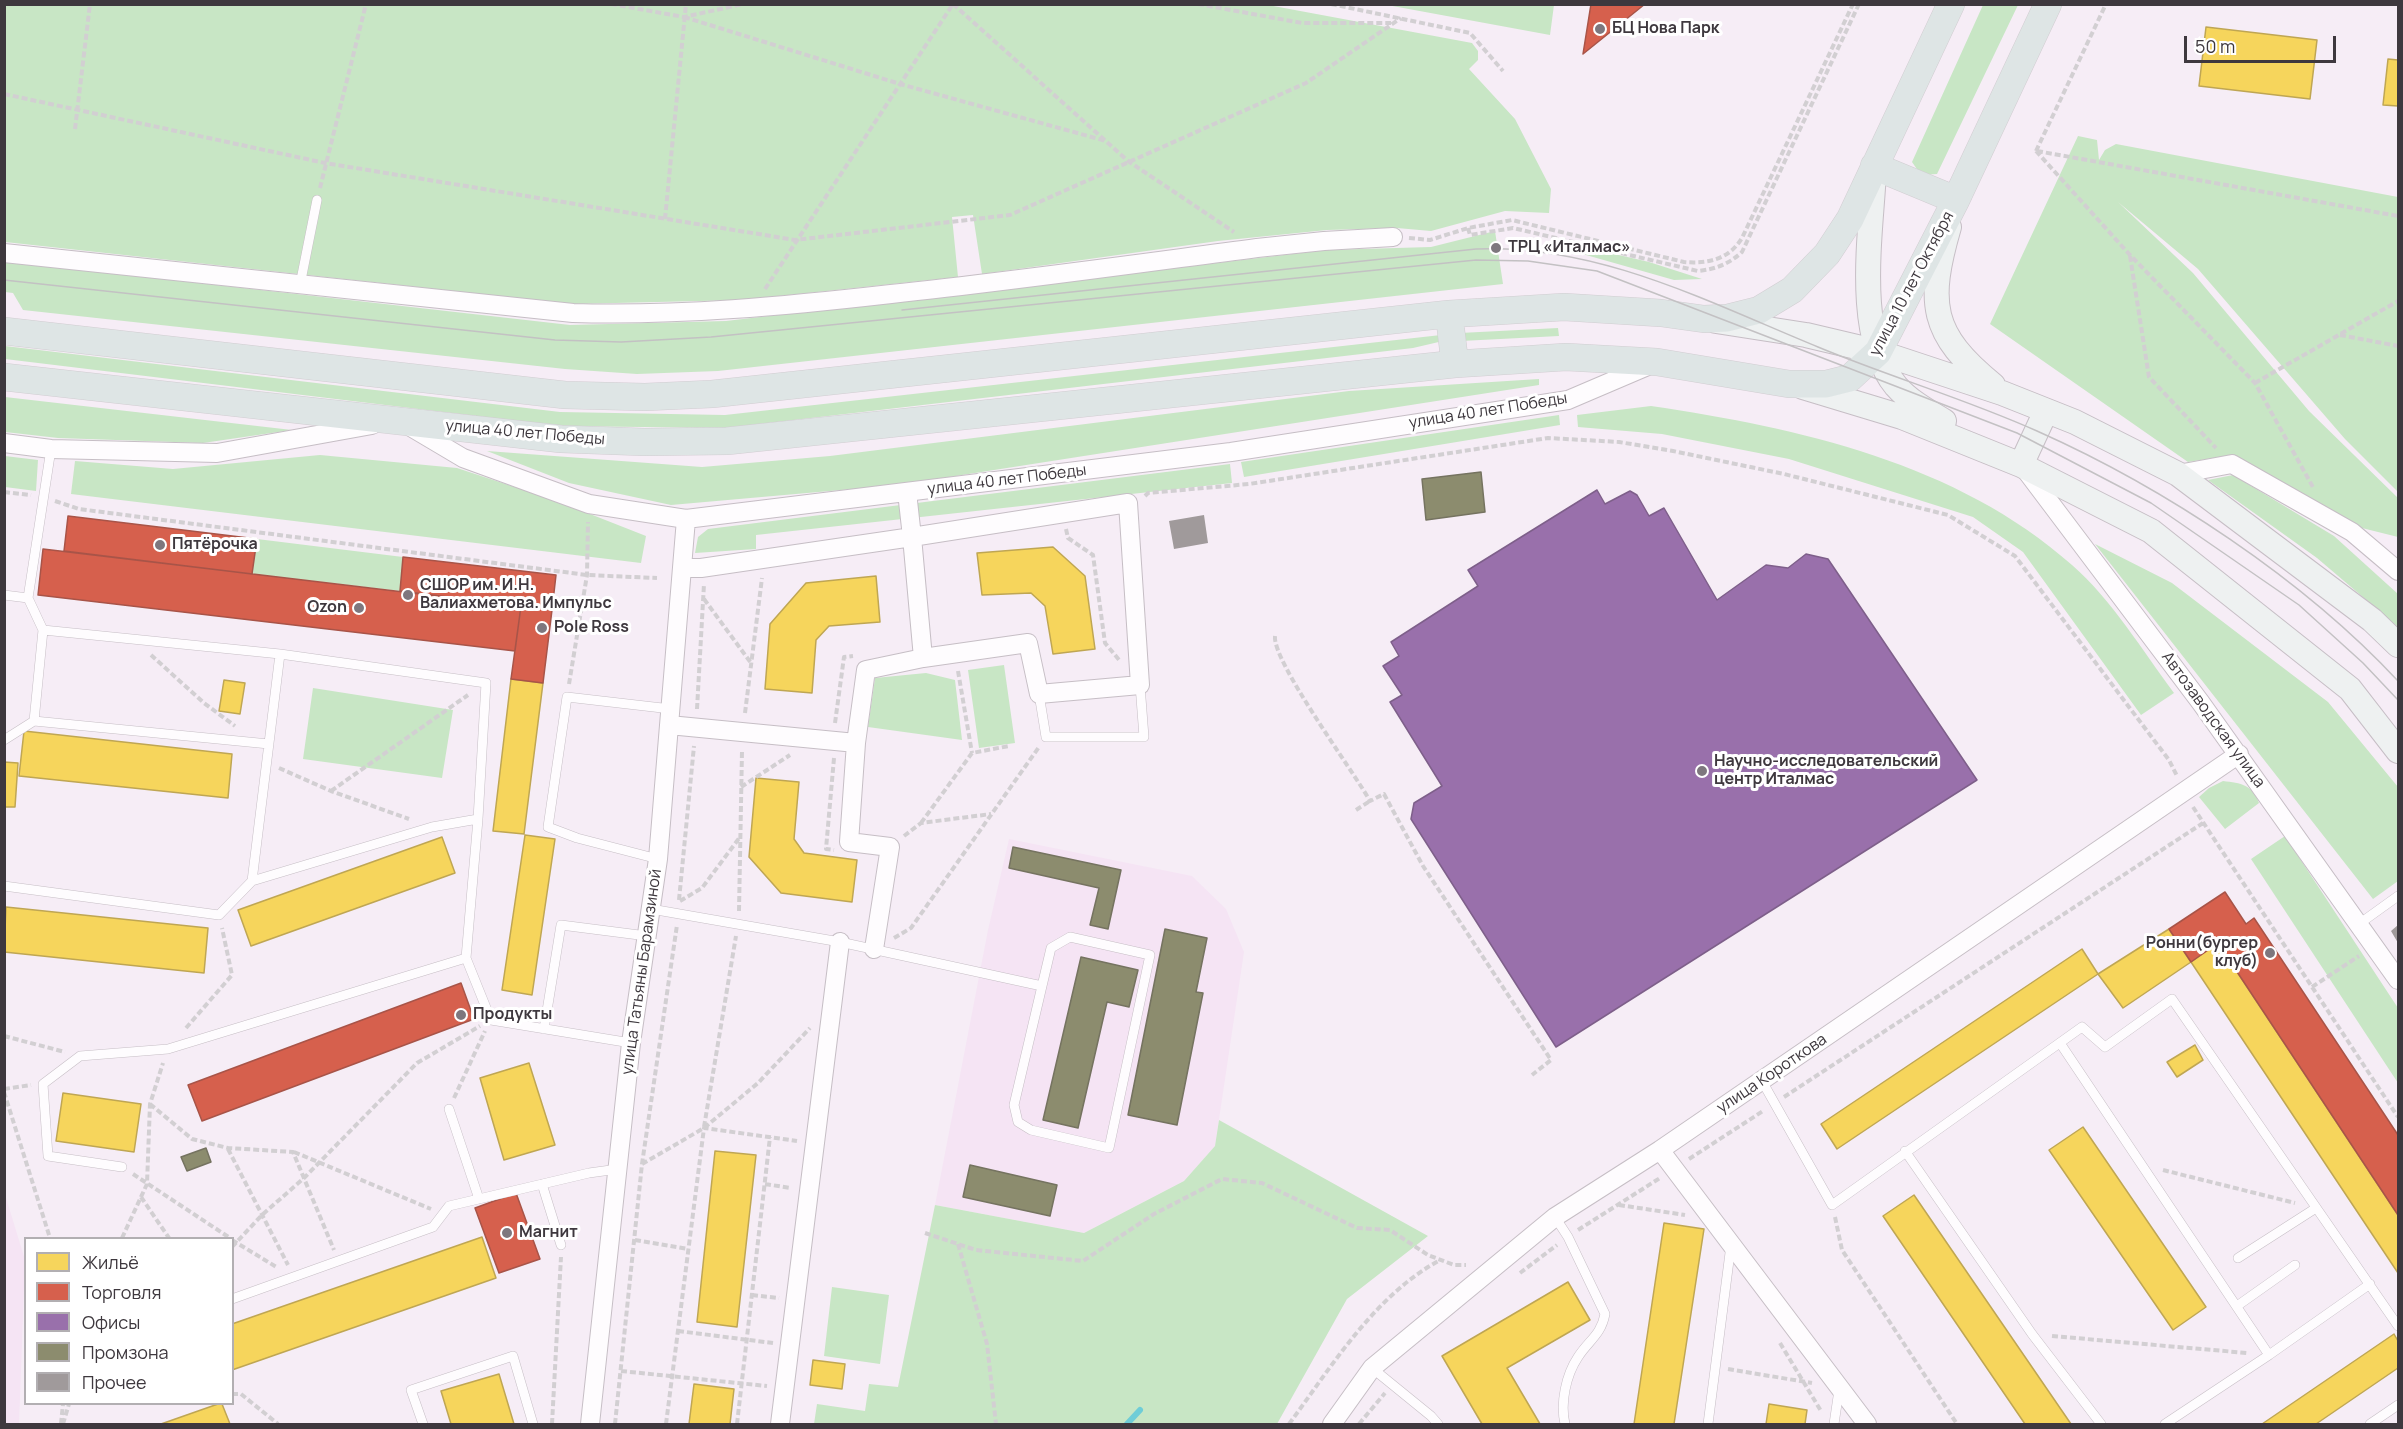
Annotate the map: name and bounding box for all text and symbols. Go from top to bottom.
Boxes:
place label: БЦ Нова Парк [1612,19,1719,39]
marker: БЦ Нова Парк [1593,22,1607,36]
scale bar [2187,24,2338,62]
text: 50 m [2195,34,2235,58]
street label: улица 10 лет Октября [1866,208,1958,360]
place label: ТРЦ «Италмас» [1508,238,1631,258]
marker: ТРЦ «Италмас» [1489,241,1503,255]
street label: улица 40 лет Победы [1407,389,1569,433]
street label: улица 40 лет Победы [444,416,606,450]
street label: улица 40 лет Победы [926,461,1088,499]
place label: Пятёрочка [172,535,258,555]
marker: Пятёрочка [153,538,167,552]
place label: СШОР им. И.Н. Валиахметова. Импульс [420,576,612,614]
marker: СШОР им. И.Н. Валиахметова. Импульс [401,588,415,602]
place label: Ozon [307,598,347,618]
marker: Ozon [352,601,366,615]
place label: Pole Ross [554,618,629,638]
marker: Pole Ross [535,621,549,635]
street label: Автозаводская улица [2157,648,2269,792]
place label: Научно-исследовательский центр Италмас [1714,752,1938,790]
marker: Научно-исследовательский центр Италмас [1695,764,1709,778]
street label: улица Татьяны Барамзиной [618,868,666,1076]
place label: Ронни(бургер клуб) [2146,934,2258,972]
marker: Ронни(бургер клуб) [2263,946,2277,960]
place label: Продукты [473,1005,552,1025]
marker: Продукты [454,1008,468,1022]
street label: улица Короткова [1713,1030,1831,1118]
place label: Магнит [519,1223,578,1243]
marker: Магнит [500,1226,514,1240]
legend [24,1237,234,1405]
text: Жильё [82,1250,139,1274]
text: Торговля [82,1280,161,1304]
text: Офисы [82,1310,140,1334]
text: Промзона [82,1340,169,1364]
text: Прочее [82,1370,147,1394]

